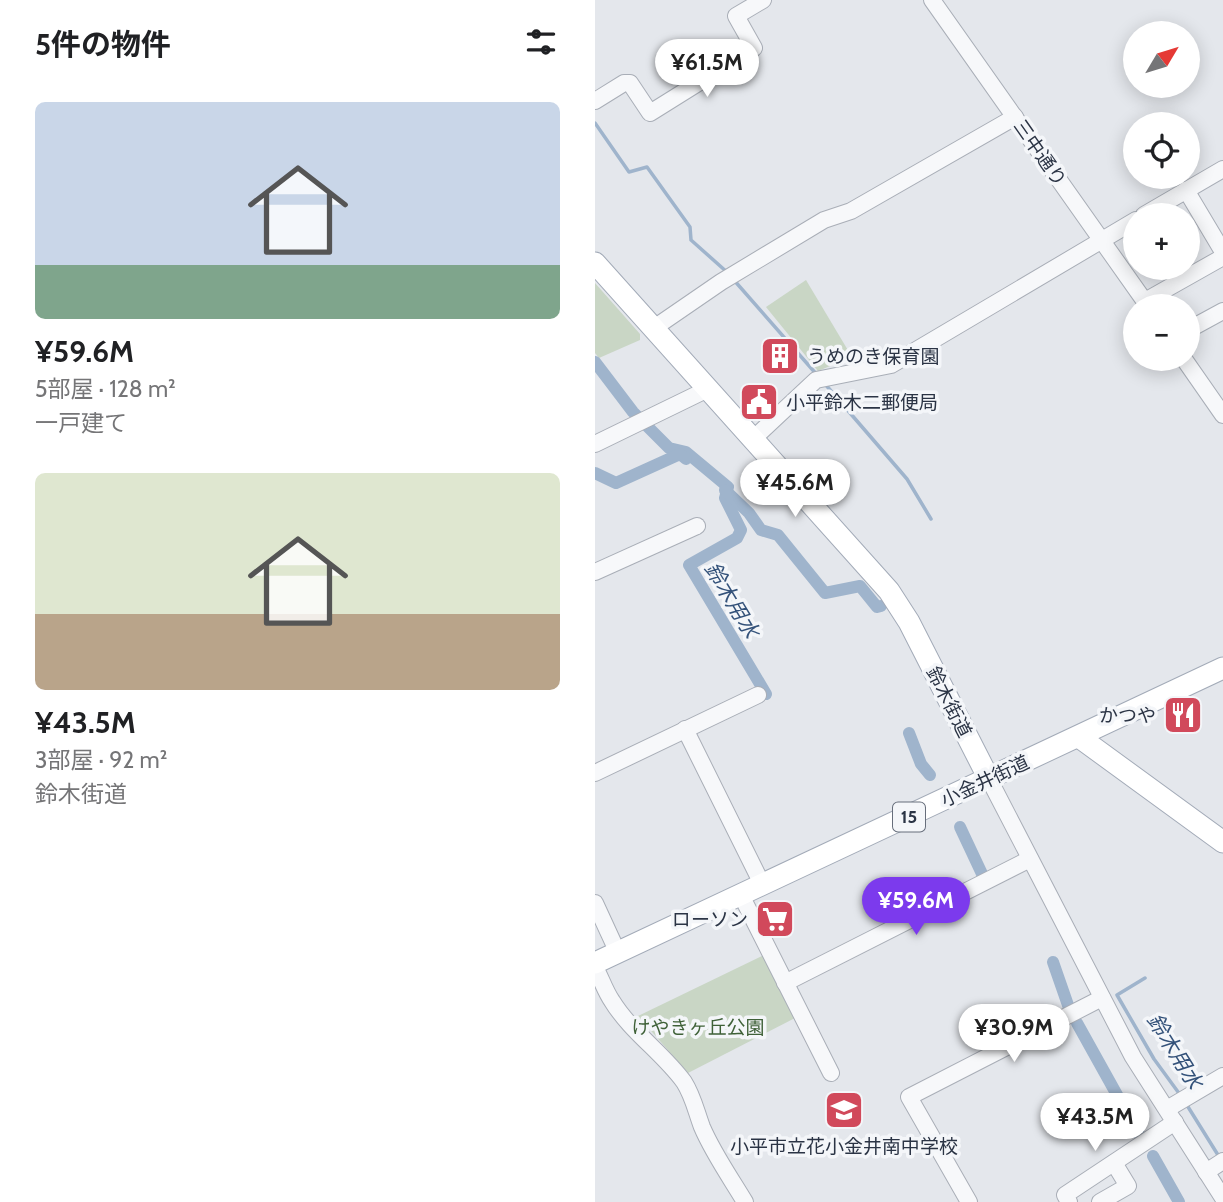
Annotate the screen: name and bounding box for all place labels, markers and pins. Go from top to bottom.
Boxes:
pin: ¥61.5M [650,40,764,99]
building icon: うめのき保育園 [759,335,801,377]
place label: うめのき保育園 [807,345,939,368]
public building icon: 小平鈴木二郵便局 [738,381,780,423]
place label: 小平鈴木二郵便局 [786,391,938,414]
pin: ¥45.6M [738,460,852,519]
restaurant icon: かつや [1162,694,1204,736]
place label: かつや [1099,704,1156,727]
pin: ¥59.6M [859,878,973,937]
supermarket icon: ローソン [754,898,796,940]
place label: ローソン [672,908,748,931]
pin: ¥30.9M [957,1004,1071,1064]
school or university icon: 小平市立花小金井南中学校 [823,1089,865,1131]
pin: ¥43.5M [1038,1094,1152,1153]
place label: 小平市立花小金井南中学校 [730,1135,958,1158]

